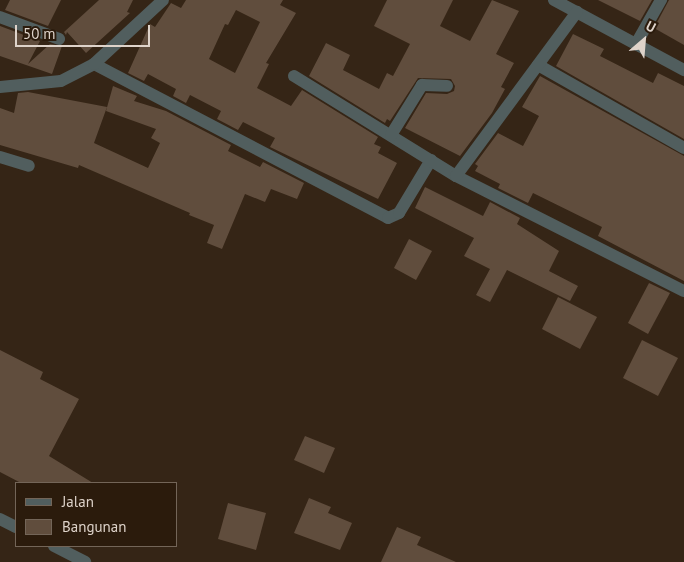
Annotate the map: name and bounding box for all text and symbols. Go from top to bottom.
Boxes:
scale bar [18,15,152,47]
north arrow [619,15,669,65]
text: U [643,17,659,37]
text: 50 m [23,24,56,43]
legend [15,482,178,547]
text: Jalan [62,492,94,511]
text: Bangunan [62,517,126,536]

